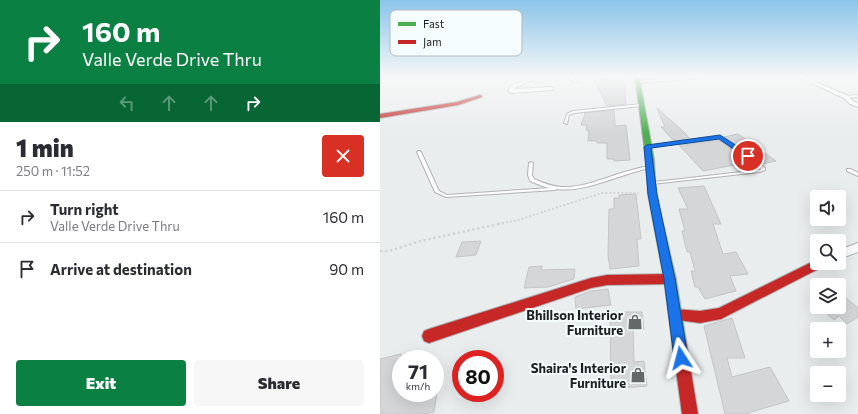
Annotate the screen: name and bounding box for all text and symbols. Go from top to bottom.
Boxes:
legend [390,10,522,56]
text: 160 m [82,14,160,48]
icon: right [16,16,68,68]
text: Fast [423,17,445,30]
text: Jam [423,35,442,49]
text: Valle Verde Drive Thru [82,48,262,70]
icon: left [116,92,138,114]
icon: ahead [158,92,180,114]
icon: ahead [200,92,222,114]
icon: right [242,92,264,114]
text: 1 min [16,133,74,162]
button: close [322,135,364,177]
pin [731,139,765,173]
icon: arrive [737,145,759,167]
text: 250 m · 11:52 [16,163,90,179]
map controls [810,190,846,402]
button: sound [810,190,846,226]
text: Turn right [50,200,119,218]
icon: right [16,206,38,228]
text: 160 m [323,208,364,226]
text: Valle Verde Drive Thru [50,218,180,234]
button: search [810,234,846,270]
icon: arrive [16,258,38,280]
text: Arrive at destination [50,260,192,278]
text: 90 m [329,260,364,278]
button: layers [810,278,846,314]
place label: Bhillson Interior Furniture [526,307,624,338]
shop icon: Bhillson Interior Furniture [626,313,644,331]
button: + [810,322,846,358]
position arrow [660,337,702,379]
speed limit sign: 80 [452,350,504,402]
text: 71 [408,359,428,383]
button: Exit [16,360,186,406]
button: Share [194,360,364,406]
place label: Shaira's Interior Furniture [531,360,627,391]
shop icon: Shaira's Interior Furniture [629,366,647,384]
button: − [810,366,846,402]
text: km/h [406,380,430,392]

